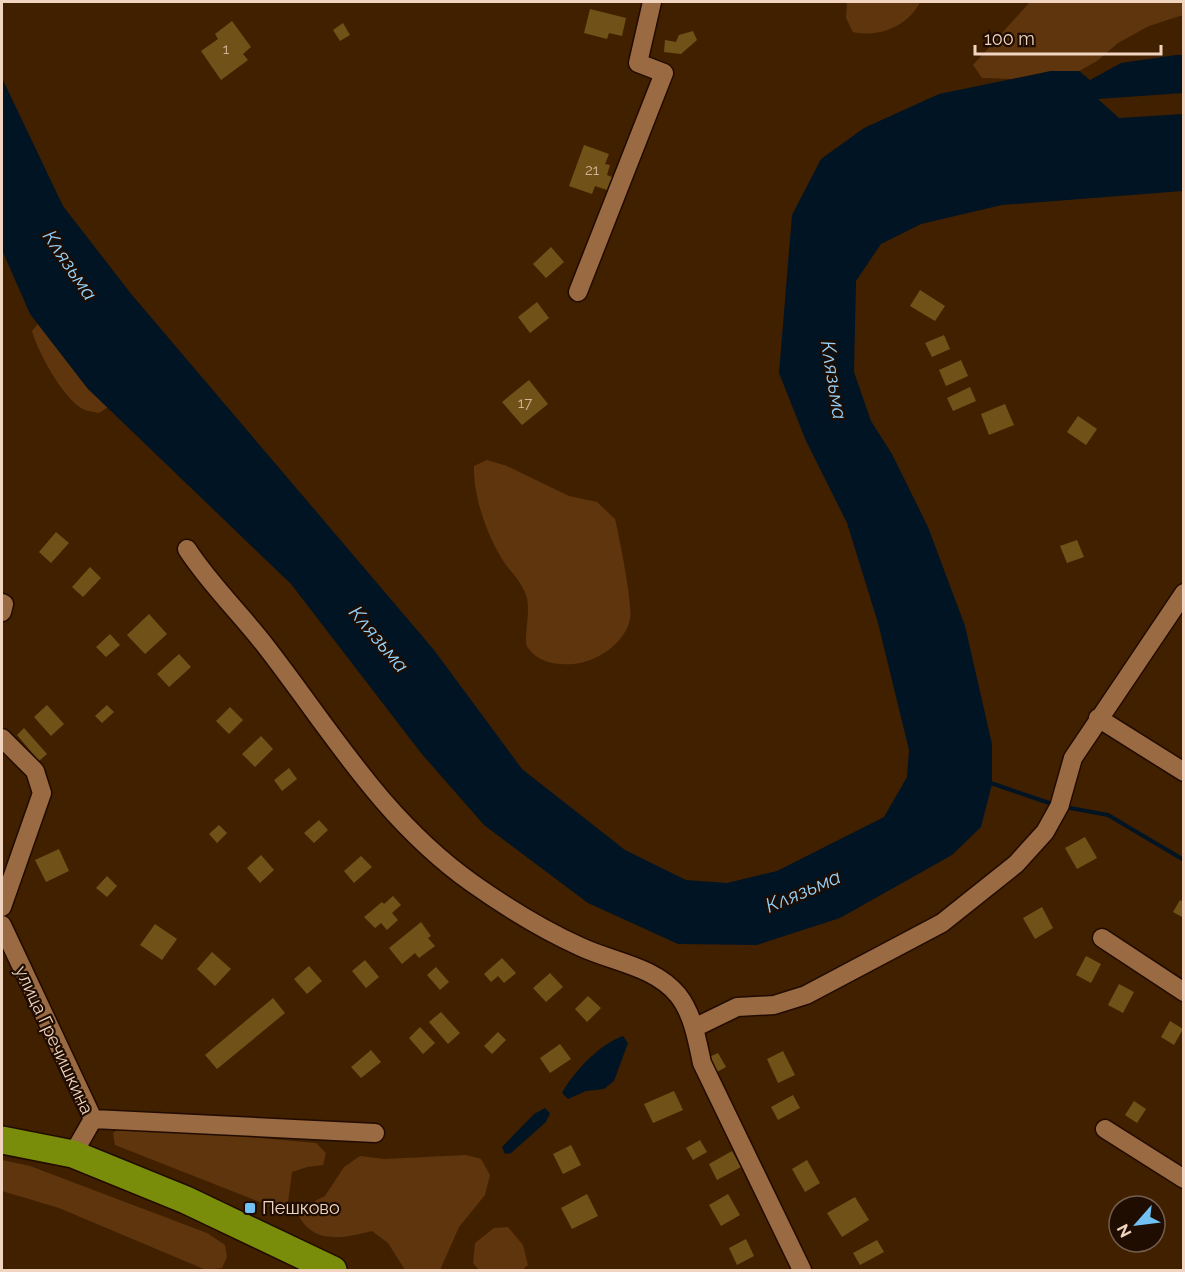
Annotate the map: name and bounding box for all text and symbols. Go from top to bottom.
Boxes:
scale bar [975,18,1161,56]
text: 100 m [984,28,1035,49]
house number: 1 [223,40,230,58]
house number: 21 [585,161,600,179]
water label: Клязьма [38,225,102,305]
water label: Клязьма [816,339,852,421]
house number: 17 [518,394,532,412]
water label: Клязьма [344,601,414,677]
water label: Клязьма [762,864,844,918]
street label: улица Гречишкина [11,962,98,1117]
north arrow [1107,1194,1167,1254]
place label: Пешково [262,1197,340,1218]
marker: Пешково [243,1201,257,1215]
text: N [1113,1221,1135,1241]

